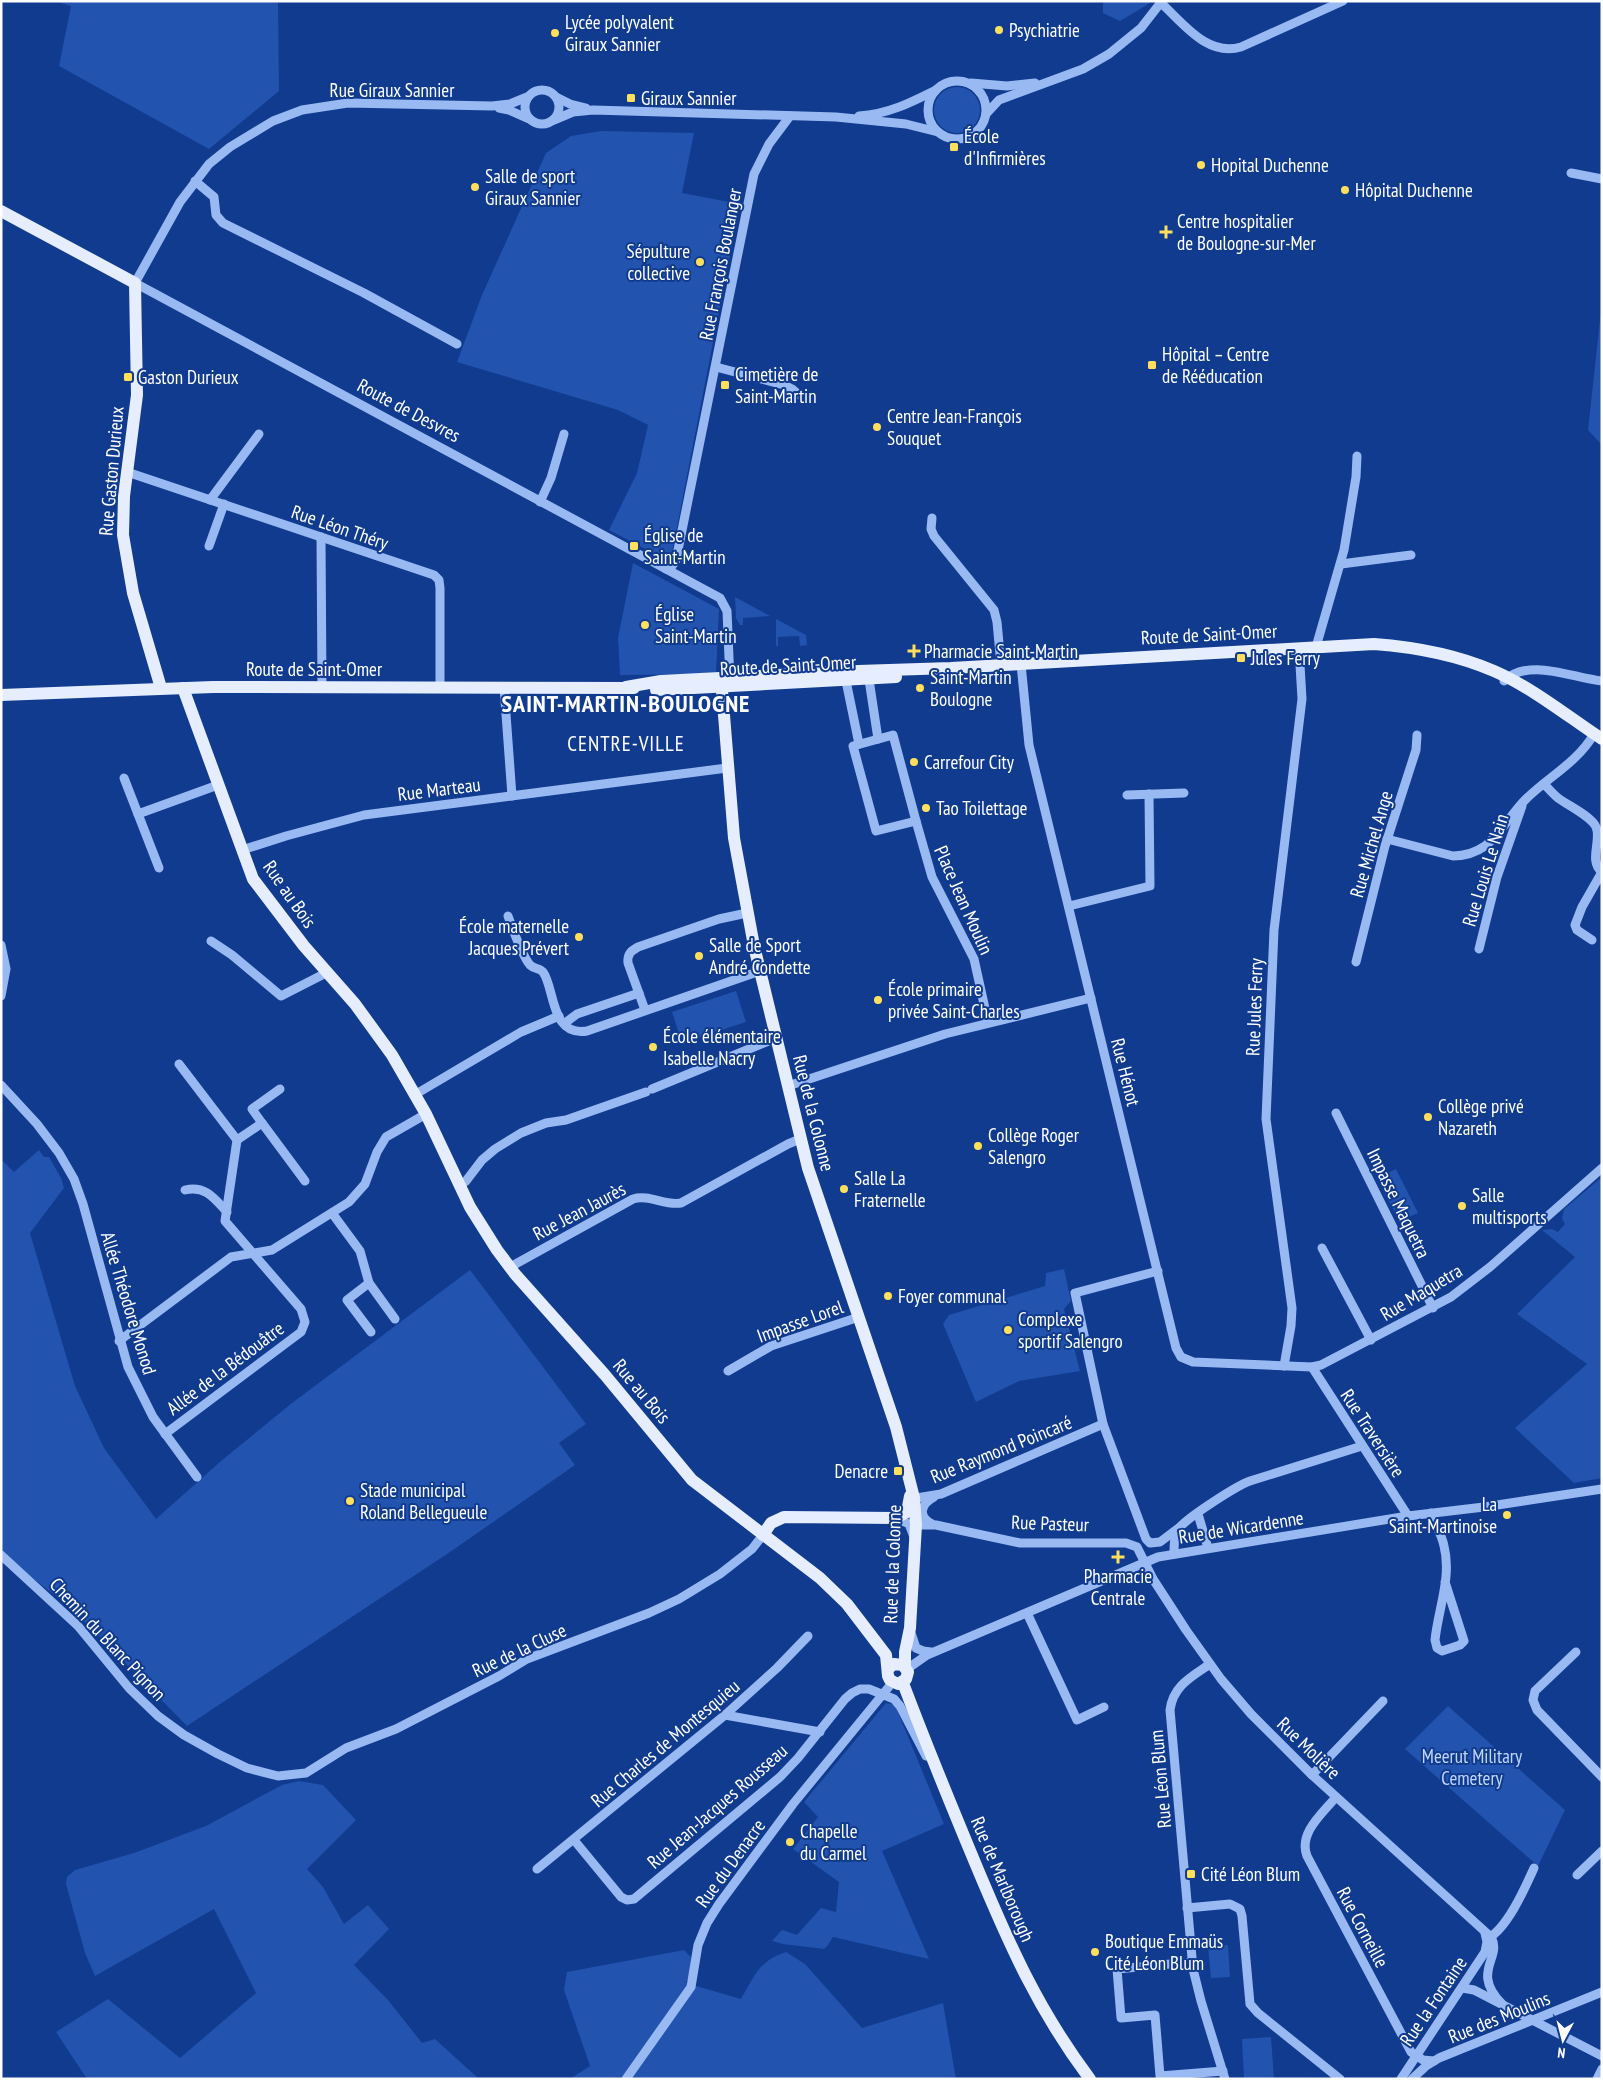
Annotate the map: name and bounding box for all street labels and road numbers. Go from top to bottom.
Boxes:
street label: Rue Giraux Sannier [330,78,455,102]
street label: Rue François Boulanger [693,185,747,342]
street label: Route de Desvres [353,373,465,447]
street label: Rue Gaston Durieux [93,405,129,537]
street label: Rue Léon Théry [288,499,393,555]
street label: Route de Saint-Omer [1140,618,1278,650]
street label: Route de Saint-Omer [719,649,857,681]
street label: Route de Saint-Omer [246,657,383,681]
street label: Rue Marteau [396,772,482,806]
street label: Rue Michel Ange [1344,788,1398,900]
street label: Rue Louis Le Nain [1456,811,1514,929]
street label: Place Jean Moulin [929,842,999,958]
street label: Rue au Bois [258,856,322,932]
street label: Rue Jules Ferry [1240,957,1268,1056]
street label: Rue Hénot [1106,1036,1146,1109]
street label: Rue de la Colonne [788,1052,840,1174]
street label: Impasse Maquetra [1362,1144,1436,1262]
street label: Rue Jean Jaurès [529,1177,629,1245]
street label: Allée Théodore Monod [96,1229,162,1377]
street label: Rue Maquetra [1376,1258,1466,1326]
street label: Impasse Lorel [754,1294,847,1348]
street label: Allée de la Bédouâtre [161,1316,289,1420]
street label: Rue au Bois [608,1354,676,1428]
street label: Rue Traversière [1336,1384,1410,1482]
street label: Rue Raymond Poincaré [927,1410,1075,1488]
street label: Rue de la Colonne [878,1504,906,1624]
street label: Rue de Wicardenne [1177,1505,1305,1549]
street label: Rue Pasteur [1011,1510,1090,1536]
street label: Chemin du Blanc Pignon [45,1572,171,1706]
street label: Rue de la Cluse [468,1618,570,1682]
street label: Rue Charles de Montesquieu [586,1674,744,1812]
street label: Rue Molière [1272,1712,1346,1784]
street label: Rue Léon Blum [1144,1729,1176,1829]
street label: Rue Jean-Jacques Rousseau [642,1739,792,1873]
street label: Rue de Marlborough [966,1813,1040,1945]
street label: Rue du Denacre [690,1814,770,1912]
street label: Rue Corneille [1332,1883,1394,1972]
street label: Rue la Fontaine [1394,1952,1472,2050]
street label: Rue des Moulins [1445,1986,1553,2048]

